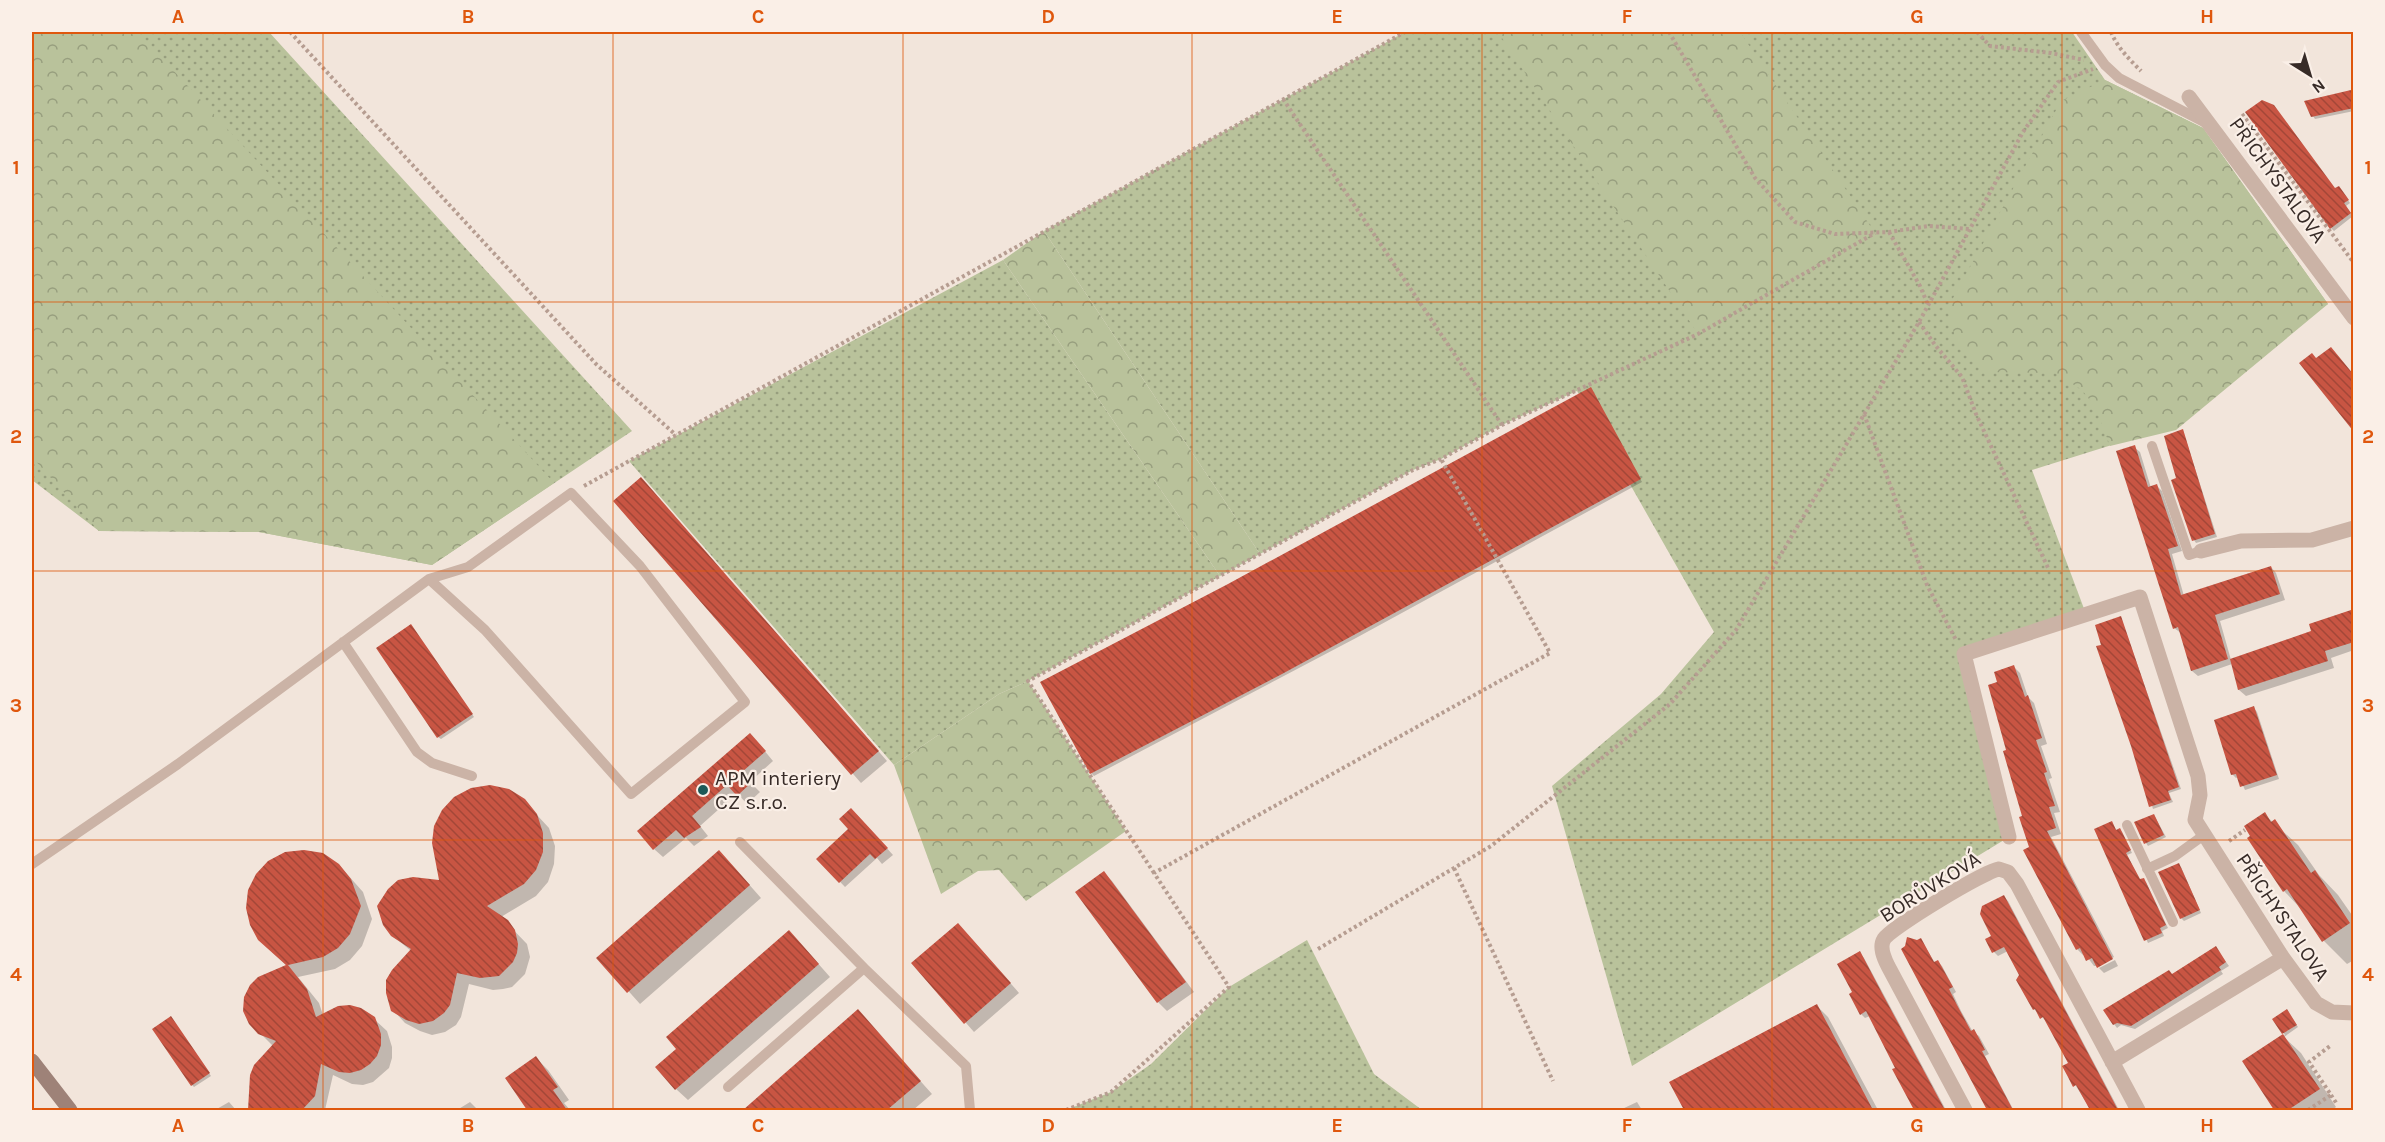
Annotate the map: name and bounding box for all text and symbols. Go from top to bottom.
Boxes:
text: A [172,5,185,28]
text: B [462,5,474,28]
text: C [752,5,764,28]
text: D [1041,5,1055,28]
text: E [1331,5,1343,28]
text: F [1622,5,1633,28]
text: G [1910,5,1924,28]
text: H [2200,5,2214,28]
north arrow [2280,45,2340,105]
text: N [2308,76,2329,98]
street label: PŘICHYSTALOVA [2224,113,2332,247]
text: 1 [12,156,20,179]
text: 1 [2364,156,2372,179]
text: 2 [10,425,22,448]
text: 2 [2362,425,2374,448]
text: 3 [10,694,22,717]
text: 3 [2362,694,2374,717]
place label: APM interiery CZ s.r.o. [715,766,841,814]
marker: APM interiery CZ s.r.o. [696,783,710,797]
street label: BORŮVKOVÁ [1875,847,1985,927]
street label: PŘICHYSTALOVA [2231,849,2335,985]
text: 4 [10,963,22,986]
text: 4 [2362,963,2374,986]
text: A [172,1114,185,1137]
text: B [462,1114,474,1137]
text: C [752,1114,764,1137]
text: D [1041,1114,1055,1137]
text: E [1331,1114,1343,1137]
text: F [1622,1114,1633,1137]
text: G [1910,1114,1924,1137]
text: H [2200,1114,2214,1137]

